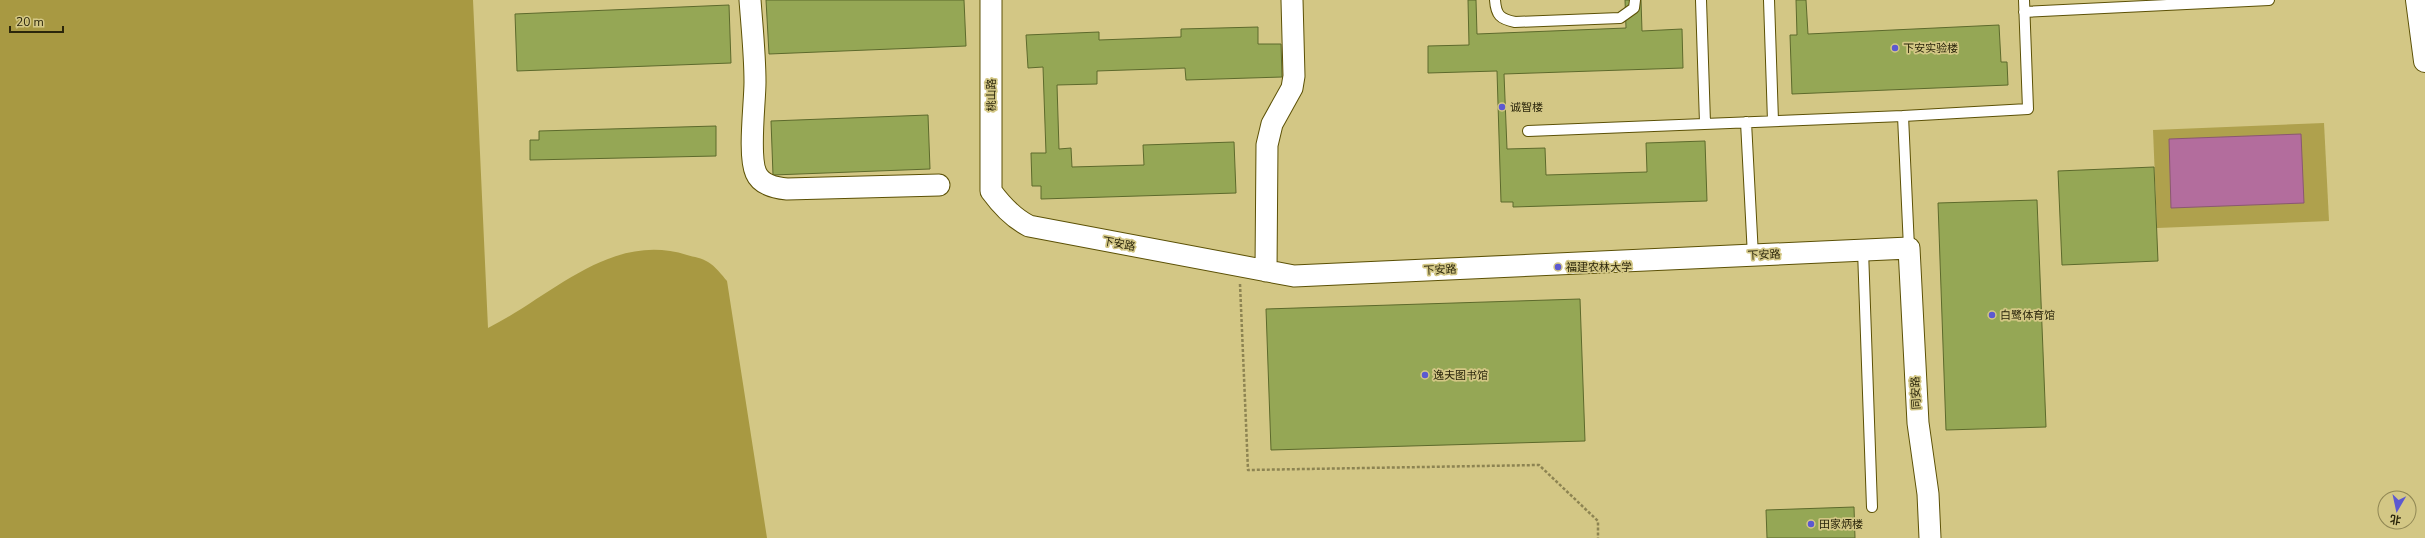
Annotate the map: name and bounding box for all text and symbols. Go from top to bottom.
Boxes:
scale bar [10,8,63,34]
text: 20 m [16,14,44,30]
place label: 下安实验楼 [1903,41,1958,56]
marker: 下安实验楼 [1890,43,1900,53]
street label: 桃山路 [984,79,999,112]
place label: 诚智楼 [1510,100,1543,115]
marker: 诚智楼 [1497,102,1507,112]
street label: 下安路 [1101,234,1137,254]
street label: 下安路 [1747,247,1781,263]
place label: 福建农林大学 [1566,260,1632,275]
street label: 下安路 [1423,262,1457,278]
marker: 福建农林大学 [1553,262,1563,272]
place label: 白鹭体育馆 [2000,308,2055,323]
marker: 白鹭体育馆 [1987,310,1997,320]
place label: 逸夫图书馆 [1433,368,1488,383]
marker: 逸夫图书馆 [1420,370,1430,380]
street label: 同安路 [1908,376,1924,410]
north arrow [2377,490,2417,530]
text: 北 [2389,511,2402,528]
place label: 田家炳楼 [1819,517,1863,532]
marker: 田家炳楼 [1806,519,1816,529]

